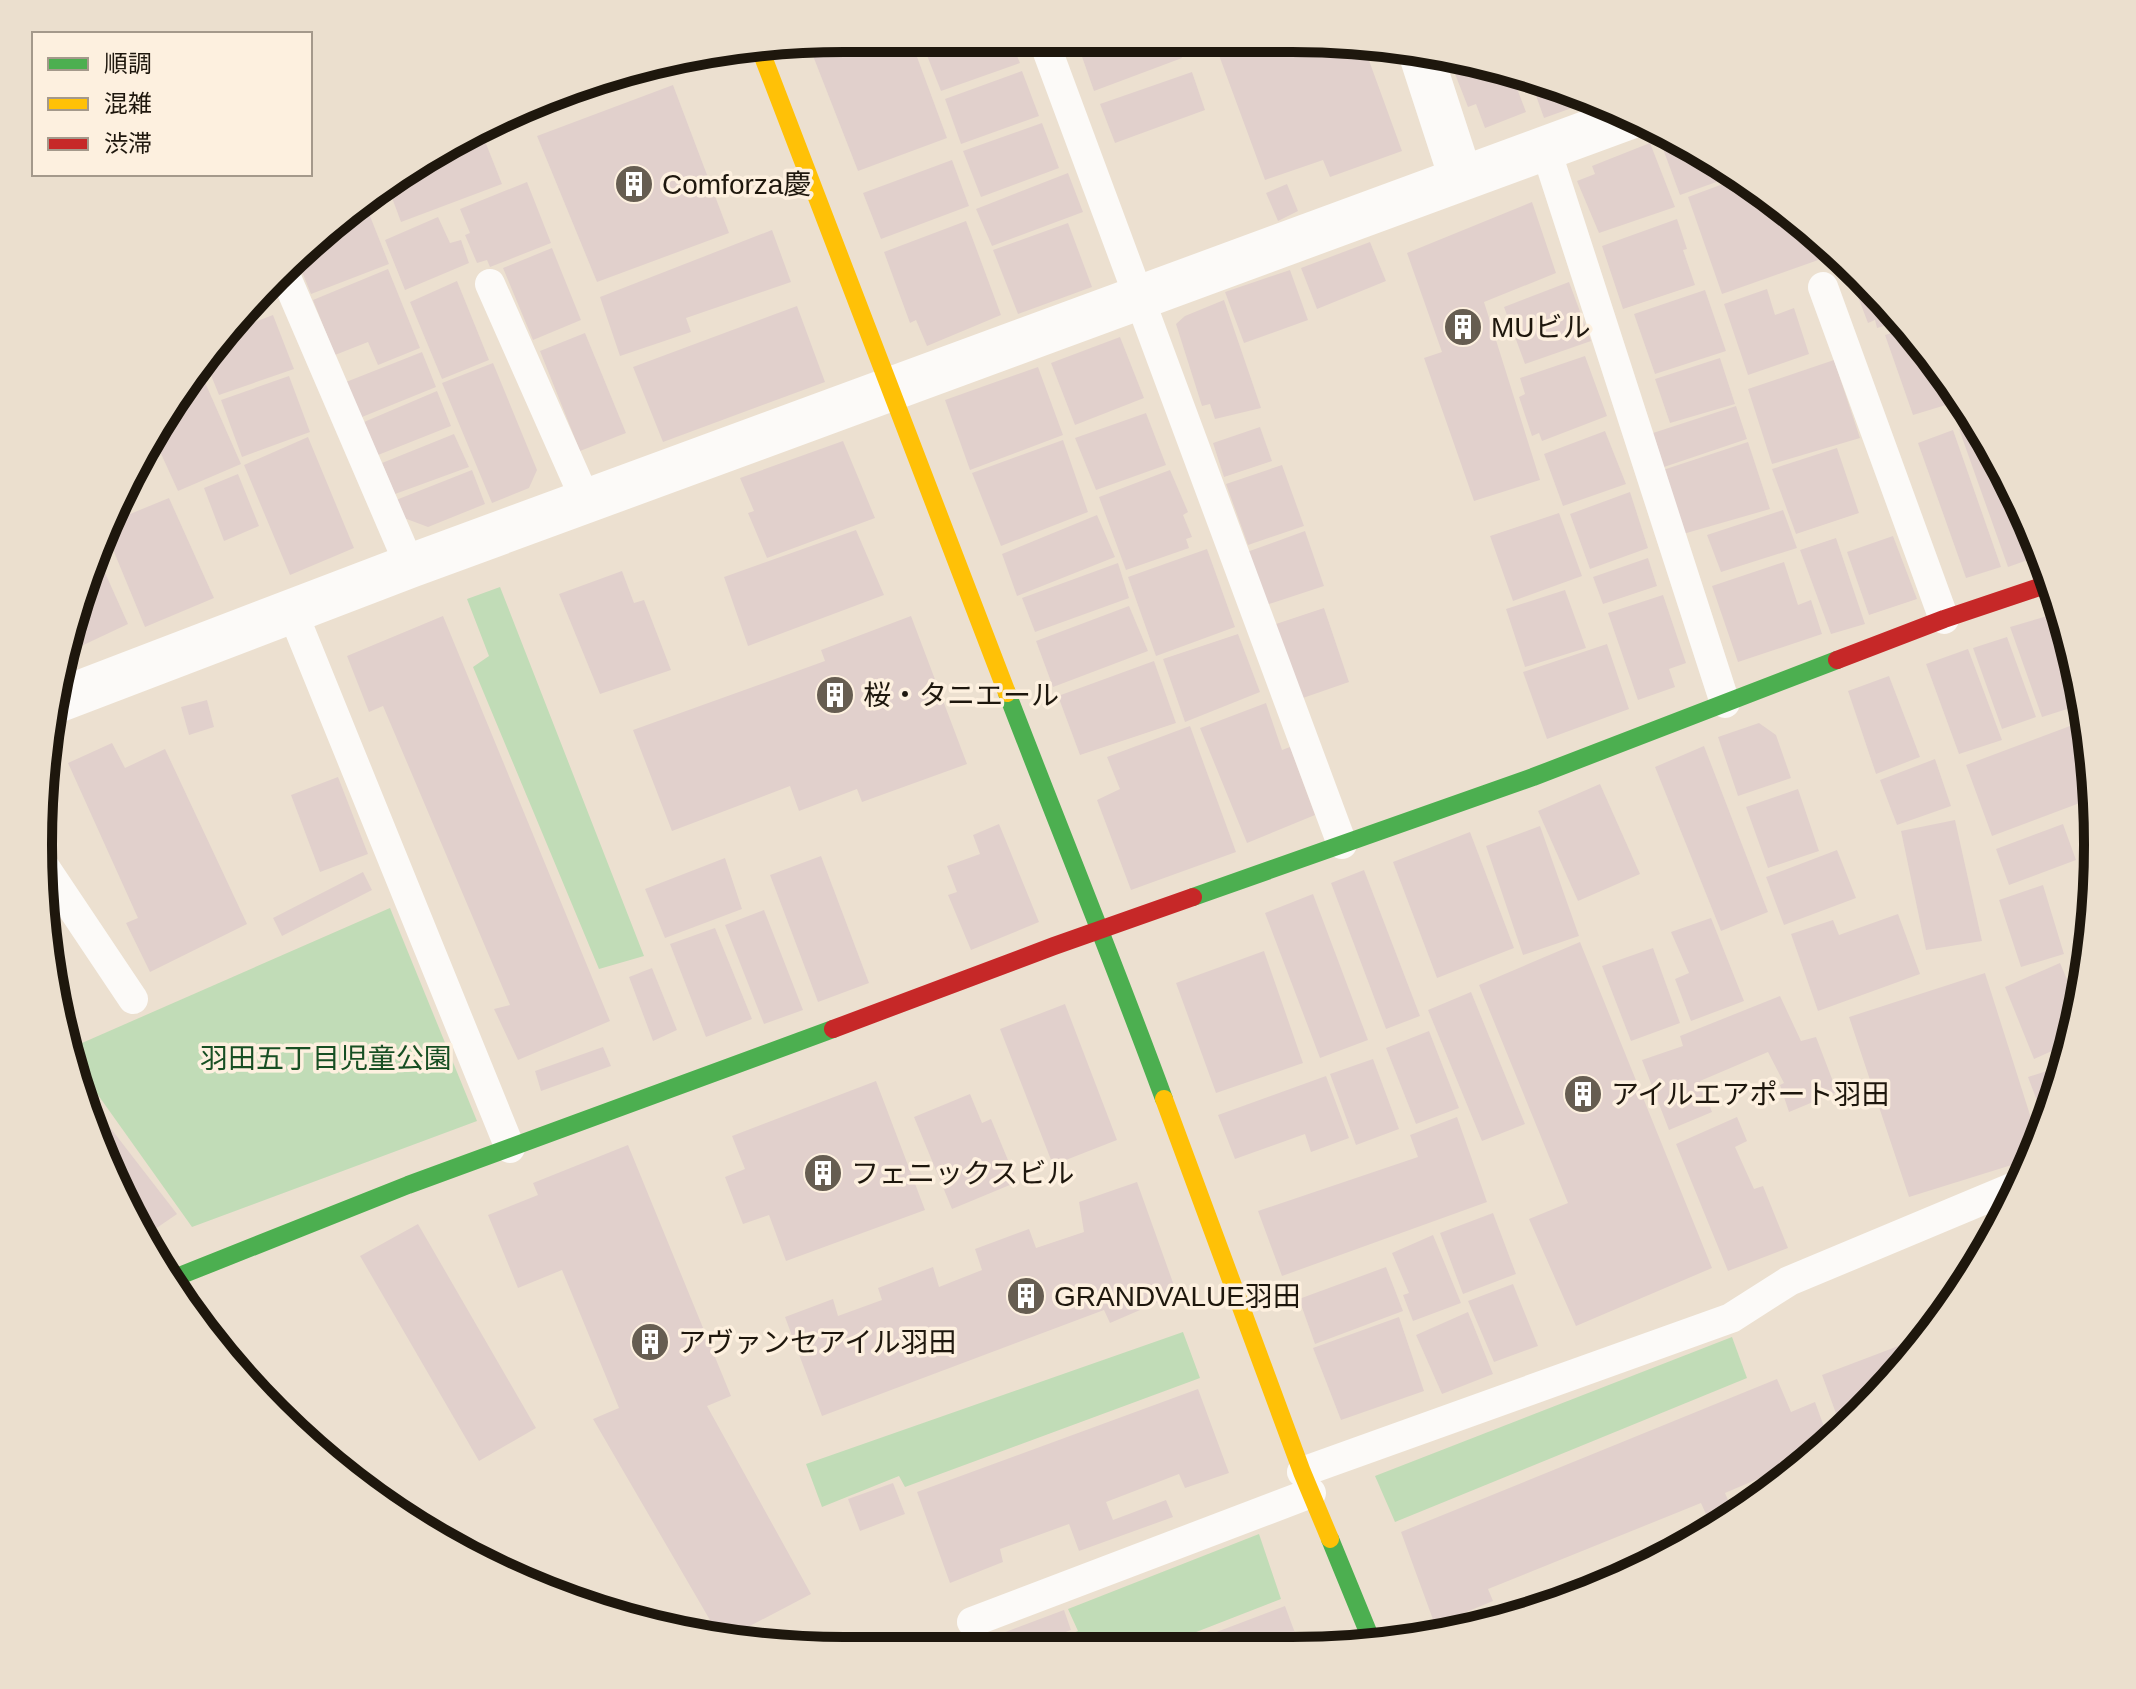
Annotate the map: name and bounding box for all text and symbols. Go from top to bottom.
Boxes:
legend [32,32,312,176]
text: 順調 [104,50,152,77]
text: 混雑 [104,90,152,117]
text: 渋滞 [104,130,152,157]
building icon: Comforza慶 [613,163,655,205]
place label: Comforza慶 [662,169,811,200]
building icon: MUビル [1442,306,1484,348]
place label: MUビル [1491,312,1591,343]
building icon: 桜・タニエール [814,674,856,716]
place label: 桜・タニエール [863,680,1059,711]
park label: 羽田五丁目児童公園 [200,1043,452,1074]
building icon: アイルエアポート羽田 [1562,1073,1604,1115]
place label: アイルエアポート羽田 [1611,1079,1890,1110]
building icon: フェニックスビル [802,1152,844,1194]
place label: フェニックスビル [851,1158,1074,1189]
building icon: GRANDVALUE羽田 [1005,1275,1047,1317]
place label: GRANDVALUE羽田 [1054,1281,1301,1312]
building icon: アヴァンセアイル羽田 [629,1321,671,1363]
place label: アヴァンセアイル羽田 [678,1327,957,1358]

